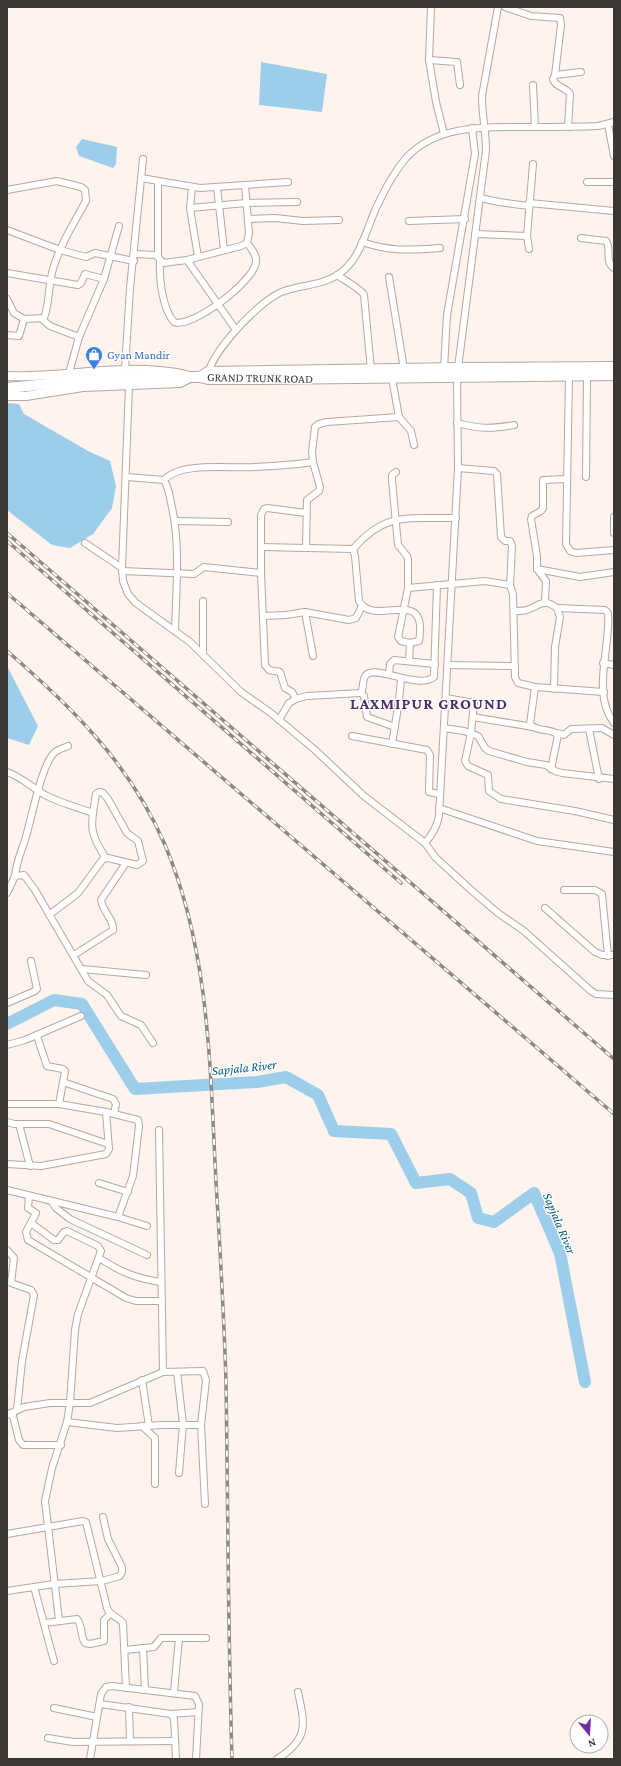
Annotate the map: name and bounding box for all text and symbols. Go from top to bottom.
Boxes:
shop icon: Gyan Mandir [84,345,104,370]
place label: Gyan Mandir [107,348,171,362]
street label: GRAND TRUNK ROAD [207,370,313,386]
district label: LAXMIPUR GROUND [350,695,508,712]
water label: Sapjala River [211,1057,278,1079]
water label: Sapjala River [539,1190,579,1257]
north arrow [569,1714,609,1754]
text: N [586,1737,598,1751]

